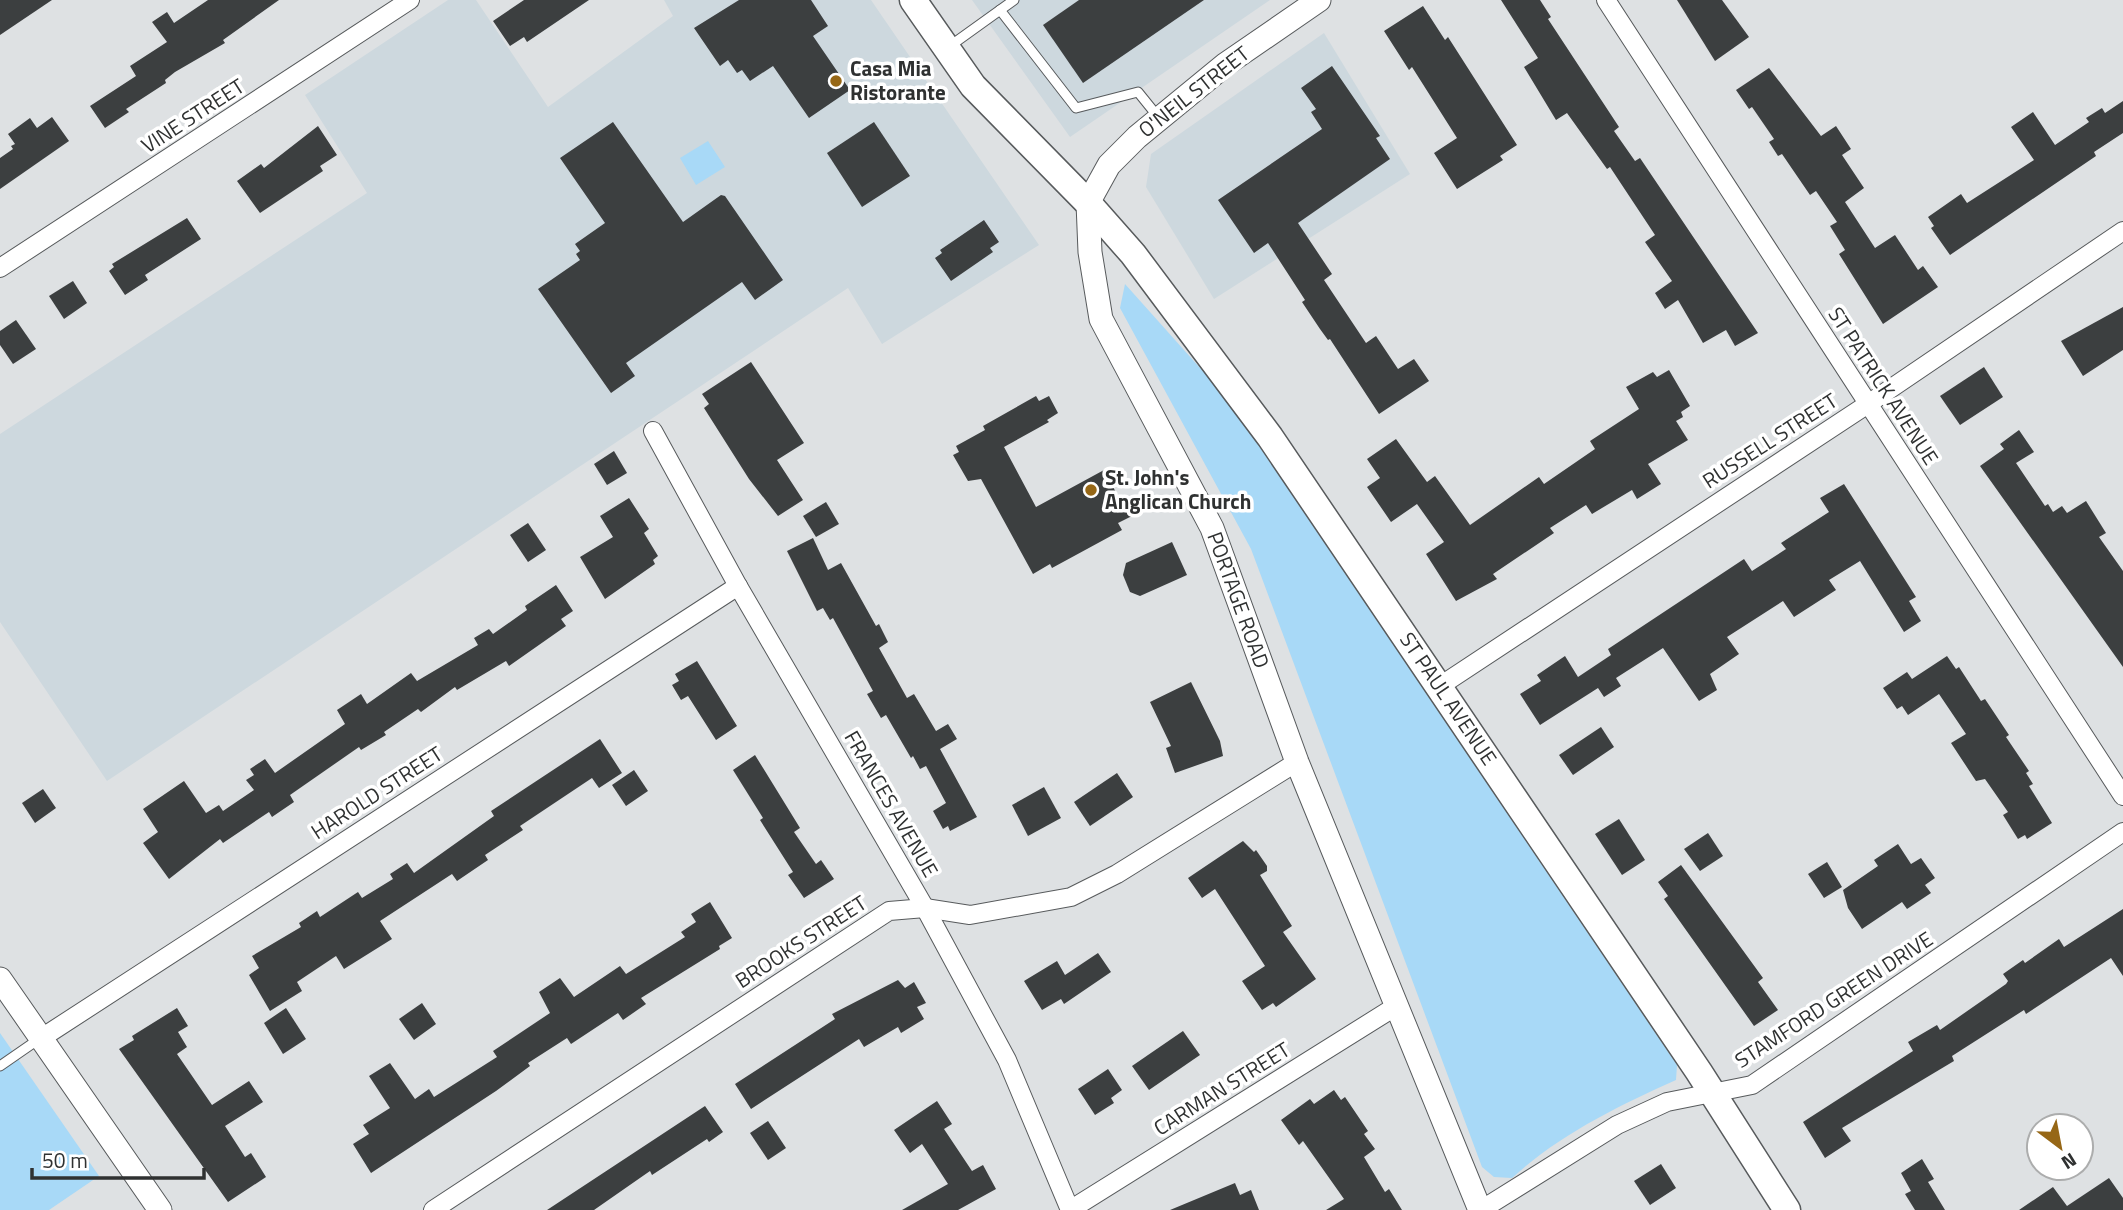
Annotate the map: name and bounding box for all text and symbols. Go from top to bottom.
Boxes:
street label: O'NEIL STREET [1131,37,1256,145]
place label: Casa Mia Ristorante [850,52,946,108]
street label: VINE STREET [134,70,250,161]
marker: Casa Mia Ristorante [828,73,844,89]
street label: ST PATRICK AVENUE [1821,300,1947,471]
street label: RUSSELL STREET [1696,384,1843,496]
place label: St. John's Anglican Church [1105,461,1251,517]
marker: St. John's Anglican Church [1083,482,1099,498]
street label: PORTAGE ROAD [1199,527,1278,672]
street label: ST PAUL AVENUE [1392,625,1505,771]
street label: FRANCES AVENUE [837,724,947,883]
street label: HAROLD STREET [304,738,449,847]
street label: BROOKS STREET [728,887,873,996]
street label: STAMFORD GREEN DRIVE [1728,923,1939,1075]
street label: CARMAN STREET [1147,1033,1296,1143]
north arrow [2025,1112,2095,1182]
scale bar [32,1136,203,1180]
text: 50 m [42,1144,88,1176]
text: N [2056,1146,2083,1178]

